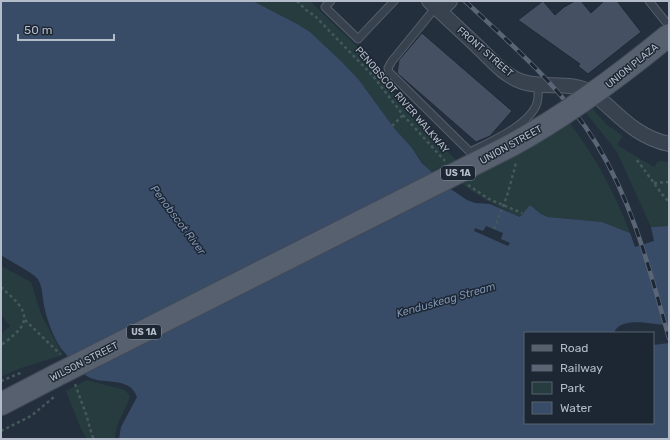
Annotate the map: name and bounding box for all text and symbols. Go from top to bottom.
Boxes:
scale bar [18,16,114,42]
text: 50 m [24,23,52,37]
street label: FRONT STREET [454,24,516,80]
street label: UNION PLAZA [603,41,661,91]
street label: PENOBSCOT RIVER WALKWAY [352,44,452,156]
street label: UNION STREET [478,123,544,167]
road number: US 1A [441,166,475,180]
water label: Penobscot River [148,183,209,258]
water label: Kenduskeag Stream [395,280,497,320]
road number: US 1A [127,325,161,339]
legend [524,332,654,424]
street label: WILSON STREET [48,340,120,384]
text: Road [560,341,588,355]
text: Railway [560,361,603,375]
text: Park [560,381,586,395]
text: Water [560,401,592,415]

